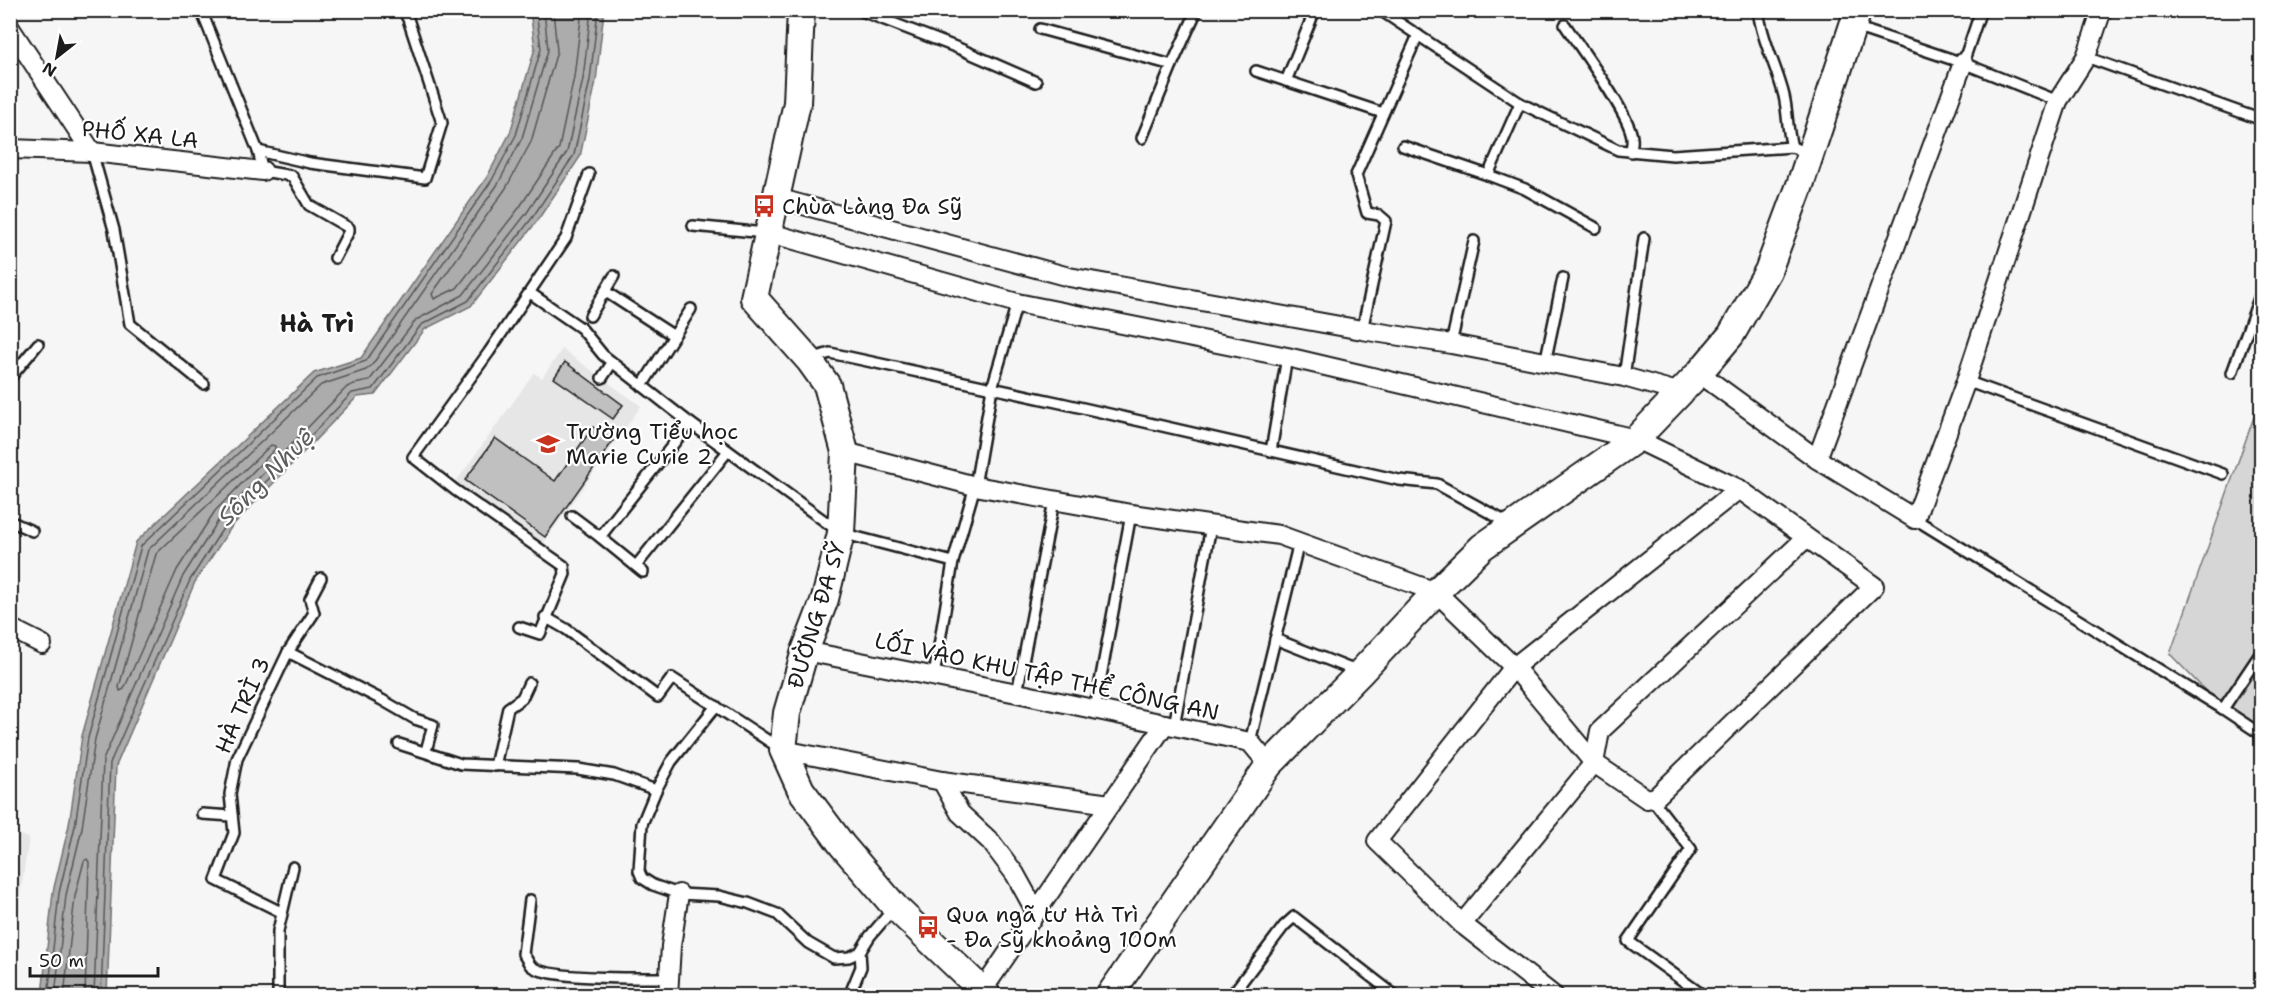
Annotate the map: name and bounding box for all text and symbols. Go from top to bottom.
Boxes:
north arrow [27,27,87,87]
text: N [39,57,60,82]
street label: PHỐ XA LA [80,112,200,155]
place label: Chùa Làng Đa Sỹ [782,192,962,221]
bus stop icon: Chùa Làng Đa Sỹ [751,193,777,219]
district label: Hà Trì [280,308,354,340]
place label: Trường Tiểu học Marie Curie 2 [566,417,738,471]
water label: Sông Nhuệ [210,421,322,533]
school or university icon: Trường Tiểu học Marie Curie 2 [535,431,561,457]
street label: ĐƯỜNG ĐA SỸ [780,538,852,692]
street label: LỐI VÀO KHU TẬP THỂ CÔNG AN [872,624,1222,727]
street label: HÀ TRÌ 3 [208,652,277,758]
place label: Qua ngã tư Hà Trì - Đa Sỹ khoảng 100m [946,900,1177,954]
bus stop icon: Qua ngã tư Hà Trì - Đa Sỹ khoảng 100m [915,914,941,940]
scale bar [30,940,158,978]
text: 50 m [39,949,84,973]

